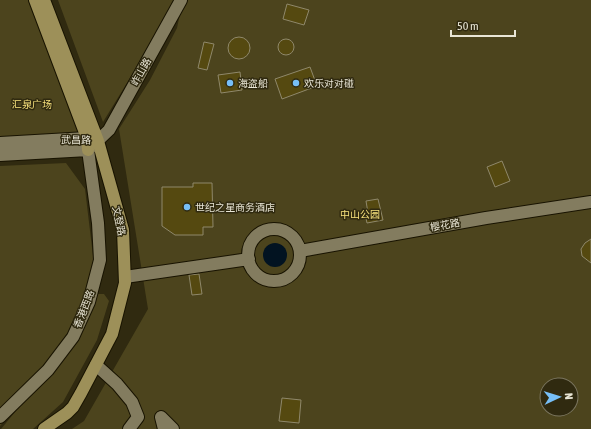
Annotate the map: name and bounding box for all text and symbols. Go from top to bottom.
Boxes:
scale bar [451,12,515,38]
text: 50 m [457,19,479,33]
street label: 岞山路 [129,56,153,88]
marker: 海盗船 [225,78,235,88]
place label: 海盗船 [238,78,268,89]
marker: 欢乐对对碰 [291,78,301,88]
place label: 欢乐对对碰 [304,78,354,89]
park label: 汇泉广场 [12,99,52,110]
street label: 武昌路 [61,134,91,146]
marker: 世纪之星商务酒店 [182,202,192,212]
place label: 世纪之星商务酒店 [195,202,275,213]
street label: 文登路 [111,205,127,237]
park label: 中山公园 [340,209,380,220]
street label: 樱花路 [429,217,461,233]
street label: 香港西路 [72,288,96,330]
north arrow [539,377,579,417]
text: N [563,393,575,400]

